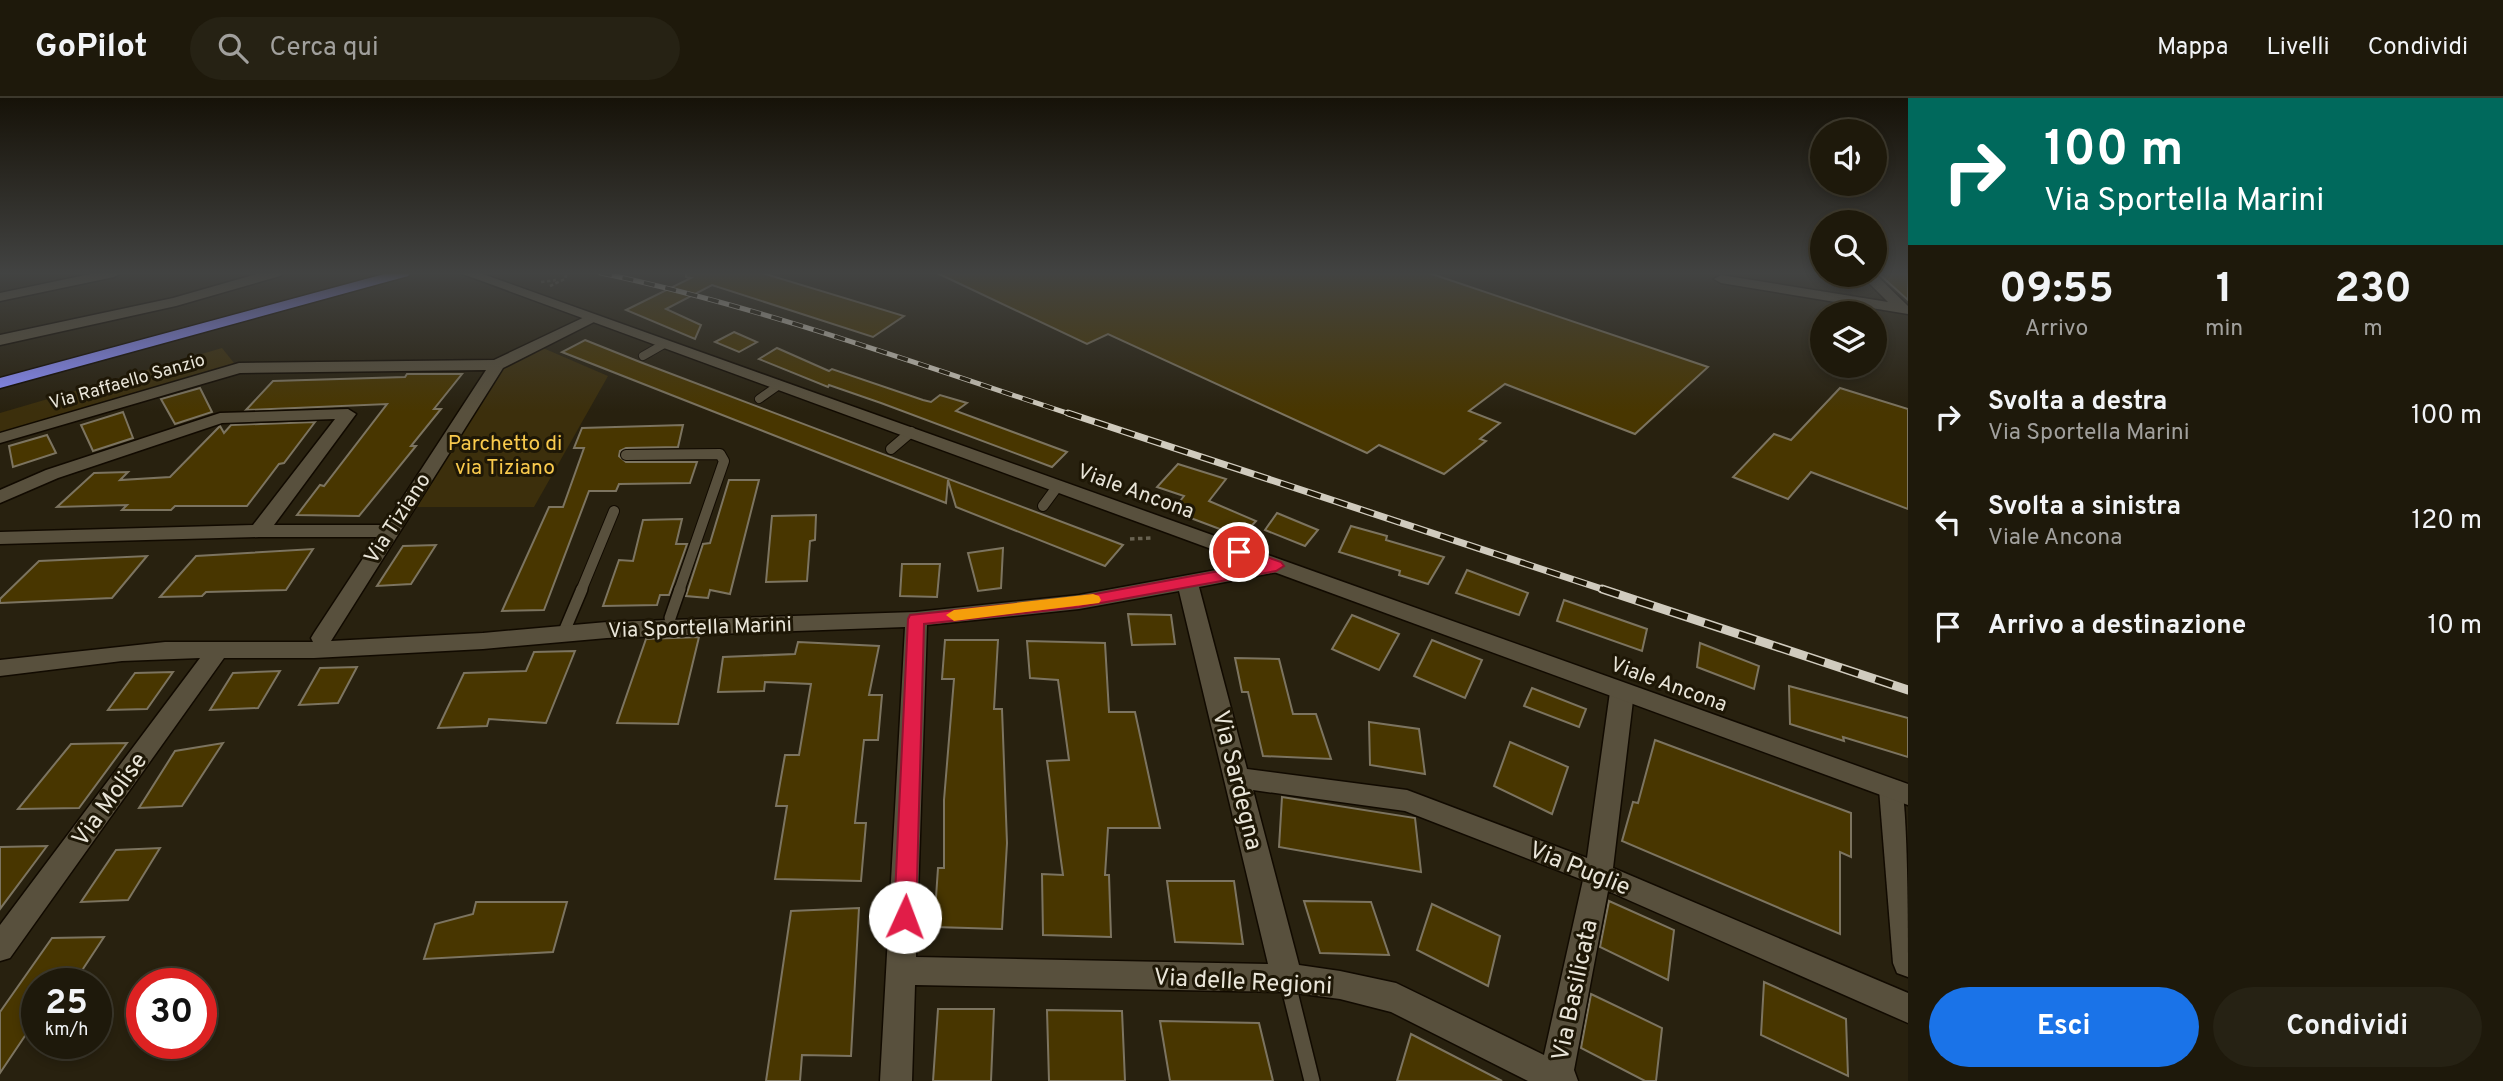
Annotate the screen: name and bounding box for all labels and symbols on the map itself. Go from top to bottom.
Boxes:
street label: Via Raffaello Sanzio [47,349,208,416]
park label: Parchetto di via Tiziano [448,431,562,482]
street label: Viale Ancona [1073,459,1198,526]
street label: Via Tiziano [359,468,438,569]
pin [1209,522,1269,582]
street label: Via Sportella Marini [608,612,792,645]
street label: Viale Ancona [1606,652,1731,719]
street label: Via Sardegna [1204,708,1268,853]
street label: Via Molise [66,747,155,853]
street label: Via Puglie [1524,836,1634,904]
position arrow [868,880,942,954]
street label: Via Basilicata [1546,917,1606,1064]
street label: Via delle Regioni [1153,963,1333,1003]
speed limit sign: 30 [126,968,217,1059]

